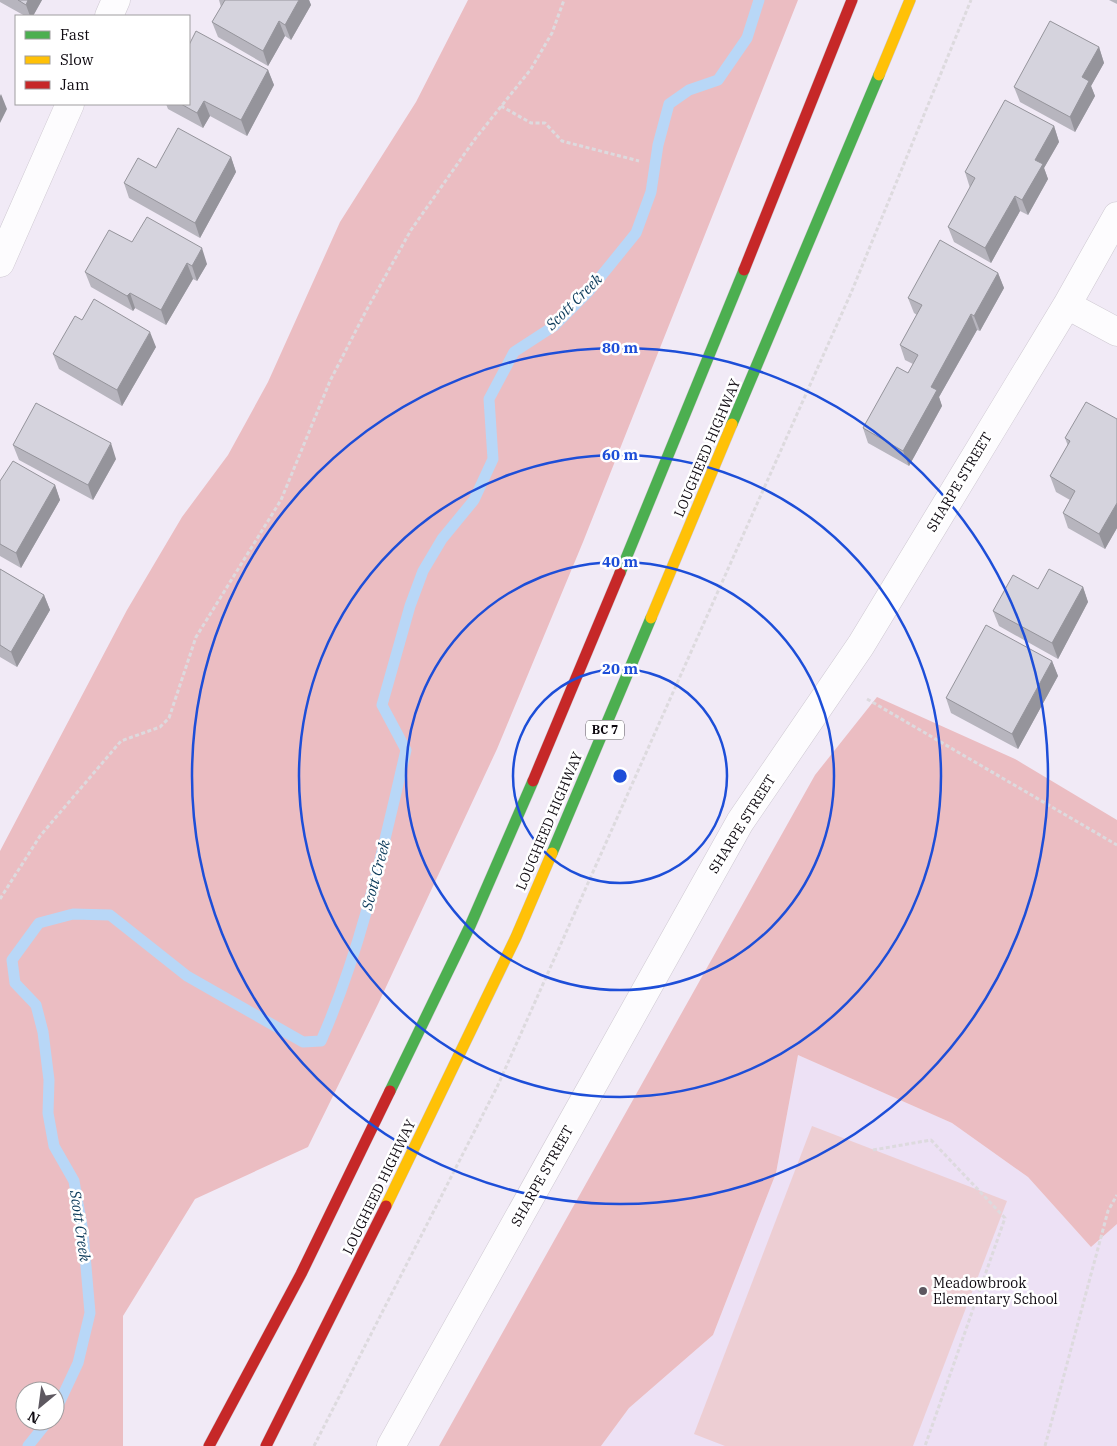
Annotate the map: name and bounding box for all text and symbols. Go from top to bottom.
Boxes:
legend [15,15,190,105]
text: Fast [60,25,90,44]
text: Slow [60,50,94,69]
text: Jam [60,75,89,94]
water label: Scott Creek [541,269,606,335]
text: 80 m [602,338,638,357]
street label: LOUGHEED HIGHWAY [670,376,744,520]
street label: SHARPE STREET [922,429,996,535]
text: 60 m [602,445,638,464]
text: 40 m [602,552,638,571]
text: 20 m [602,659,638,678]
road number: BC 7 [586,720,624,740]
street label: LOUGHEED HIGHWAY [512,749,586,893]
centre of rings [611,767,629,785]
street label: SHARPE STREET [704,771,780,877]
water label: Scott Creek [357,838,394,913]
street label: LOUGHEED HIGHWAY [338,1116,420,1258]
street label: SHARPE STREET [507,1122,577,1230]
water label: Scott Creek [66,1188,95,1263]
place label: Meadowbrook Elementary School [933,1274,1058,1308]
marker: Meadowbrook Elementary School [917,1285,929,1297]
north arrow [15,1381,65,1431]
text: N [24,1407,43,1428]

